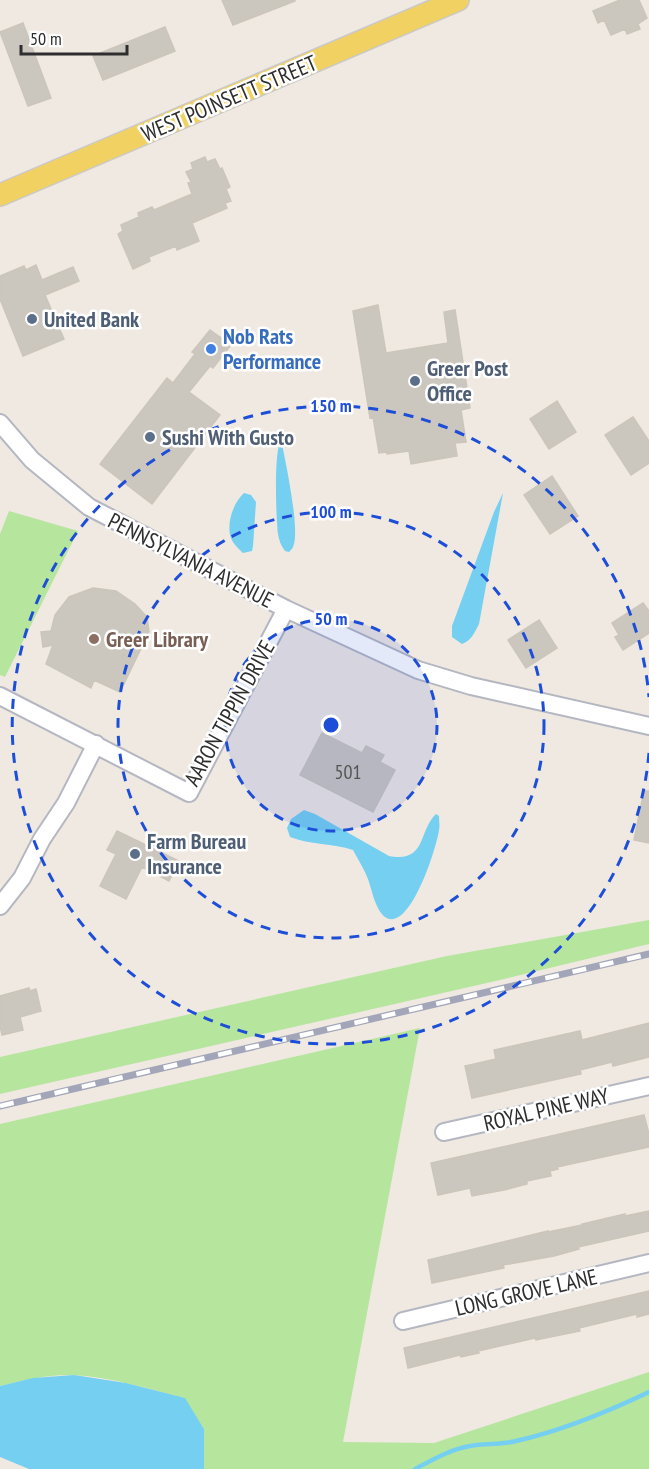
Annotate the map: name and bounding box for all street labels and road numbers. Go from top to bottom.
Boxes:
street label: WEST POINSETT STREET [137,48,321,148]
street label: PENNSYLVANIA AVENUE [104,506,278,614]
street label: AARON TIPPIN DRIVE [177,635,281,791]
street label: ROYAL PINE WAY [481,1081,611,1137]
street label: LONG GROVE LANE [452,1262,600,1322]

